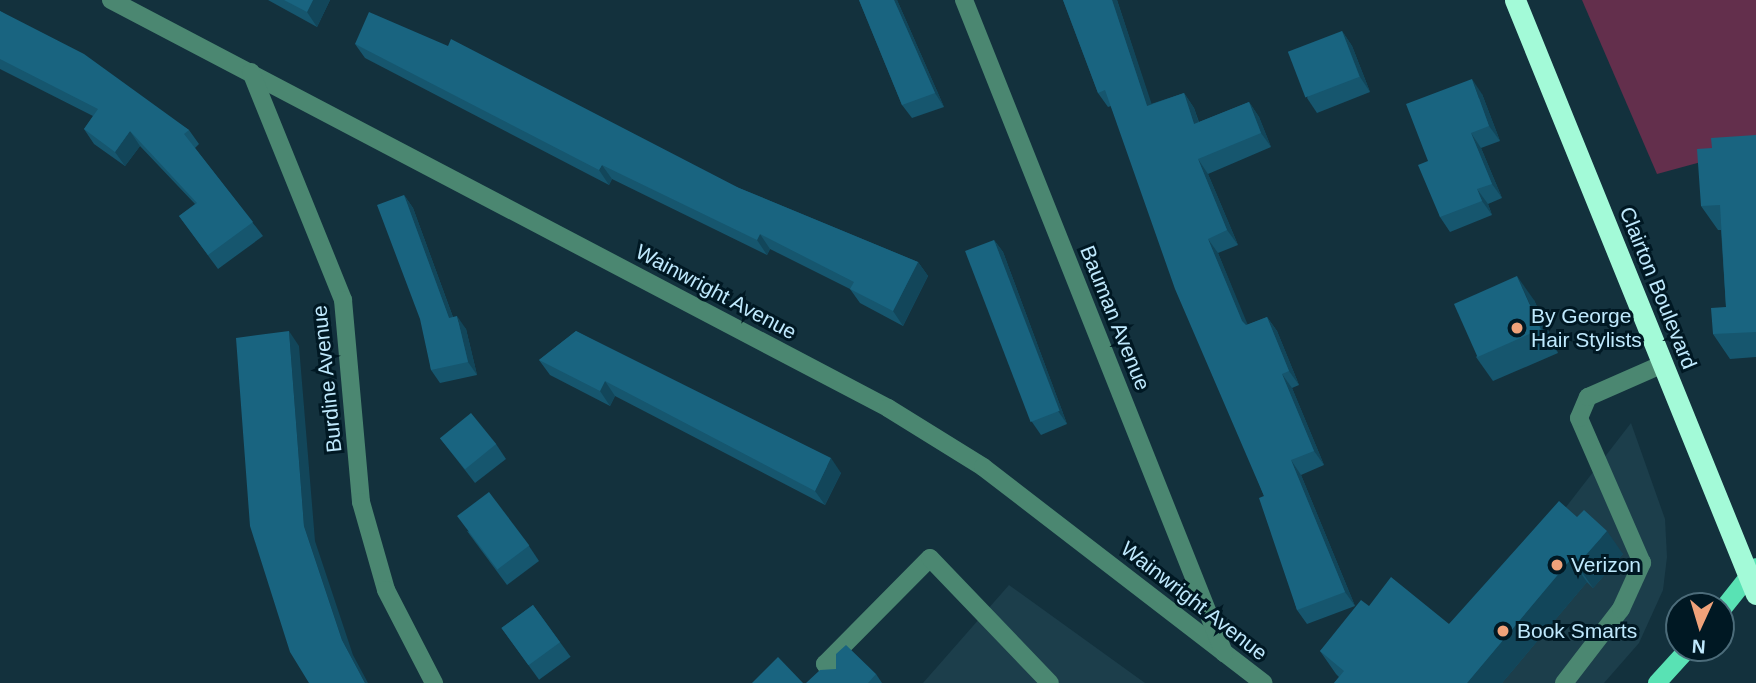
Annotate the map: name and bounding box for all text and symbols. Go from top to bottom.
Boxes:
street label: Clairton Boulevard [1614,203,1702,373]
street label: Wainwright Avenue [631,239,801,345]
street label: Bauman Avenue [1074,241,1156,395]
place label: By George Hair Stylists [1531,303,1642,353]
street label: Burdine Avenue [307,304,347,454]
marker: By George Hair Stylists [1509,320,1525,336]
street label: Wainwright Avenue [1115,536,1273,666]
place label: Verizon [1571,552,1641,578]
marker: Verizon [1549,557,1565,573]
north arrow [1665,592,1735,662]
place label: Book Smarts [1517,618,1637,644]
marker: Book Smarts [1495,623,1511,639]
text: N [1691,635,1706,657]

